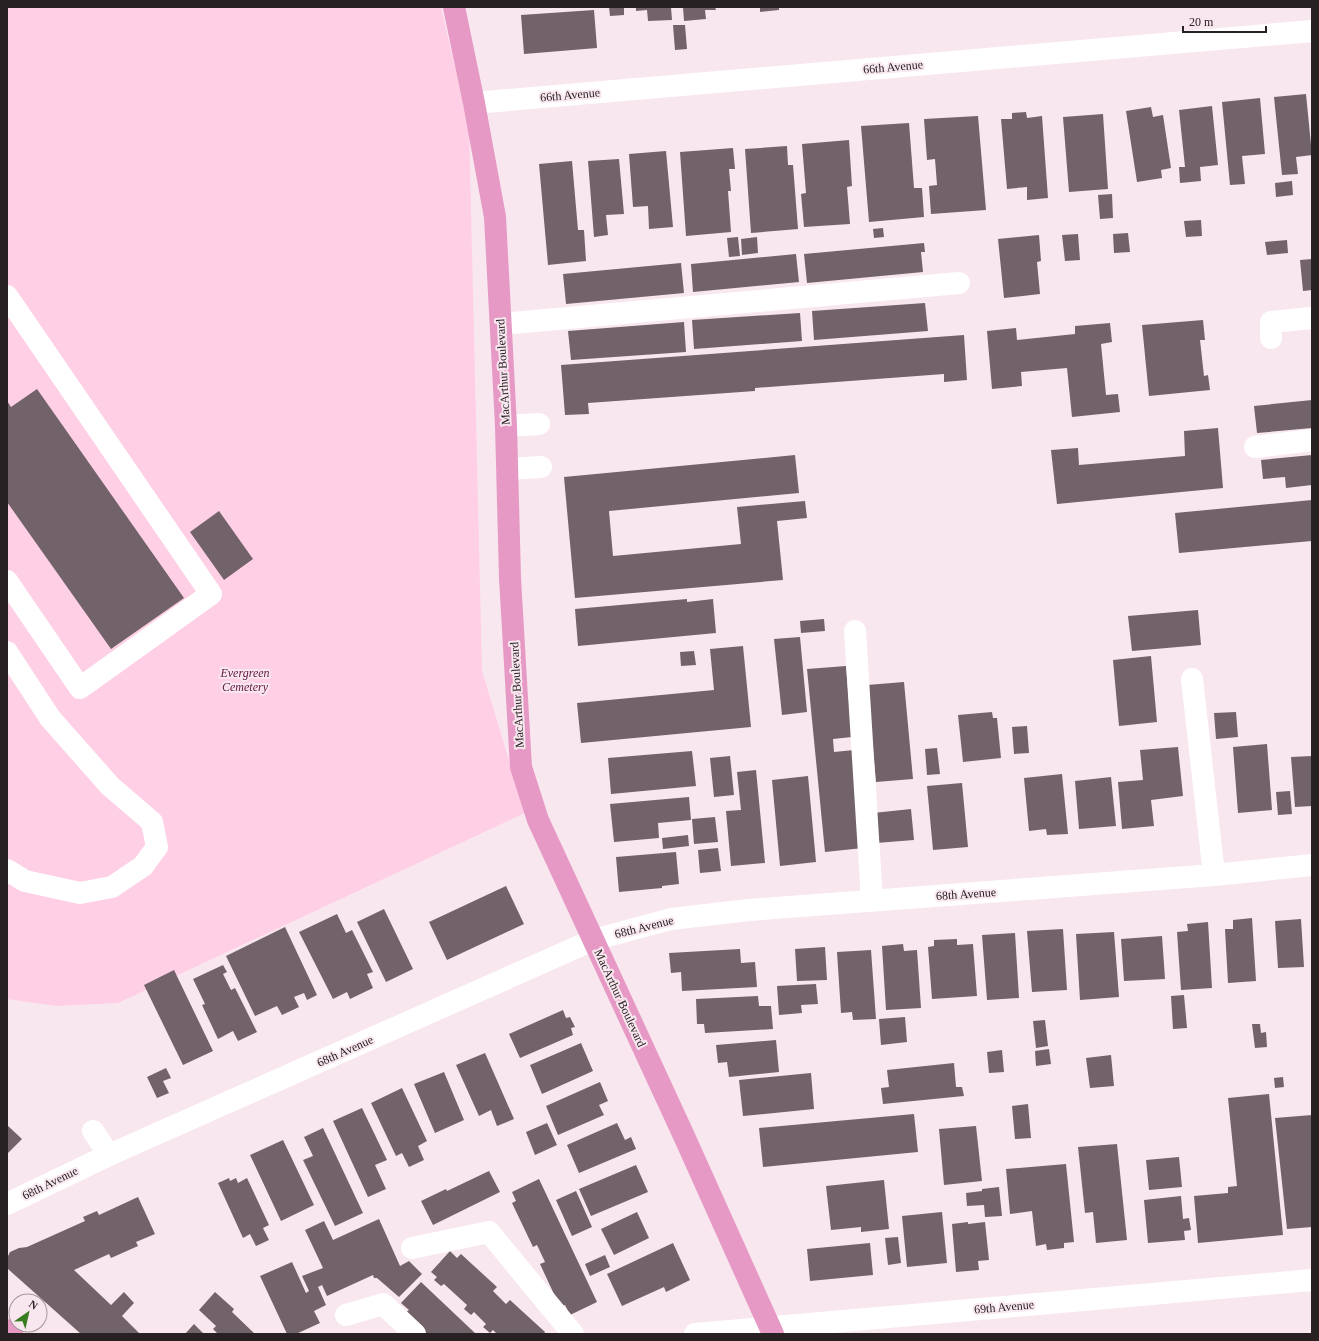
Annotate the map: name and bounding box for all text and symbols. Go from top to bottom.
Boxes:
scale bar [1183,8,1266,34]
text: 20 m [1189,15,1214,29]
street label: 66th Avenue [862,57,924,77]
street label: 66th Avenue [539,85,601,105]
street label: MacArthur Boulevard [493,319,513,425]
street label: MacArthur Boulevard [507,642,527,748]
park label: Evergreen Cemetery [219,666,270,694]
street label: 68th Avenue [936,885,996,903]
street label: 68th Avenue [613,913,675,941]
street label: MacArthur Boulevard [591,947,649,1049]
street label: 68th Avenue [315,1032,375,1070]
street label: 68th Avenue [20,1164,80,1202]
north arrow [8,1293,48,1333]
street label: 69th Avenue [973,1297,1035,1317]
text: N [27,1298,40,1312]

